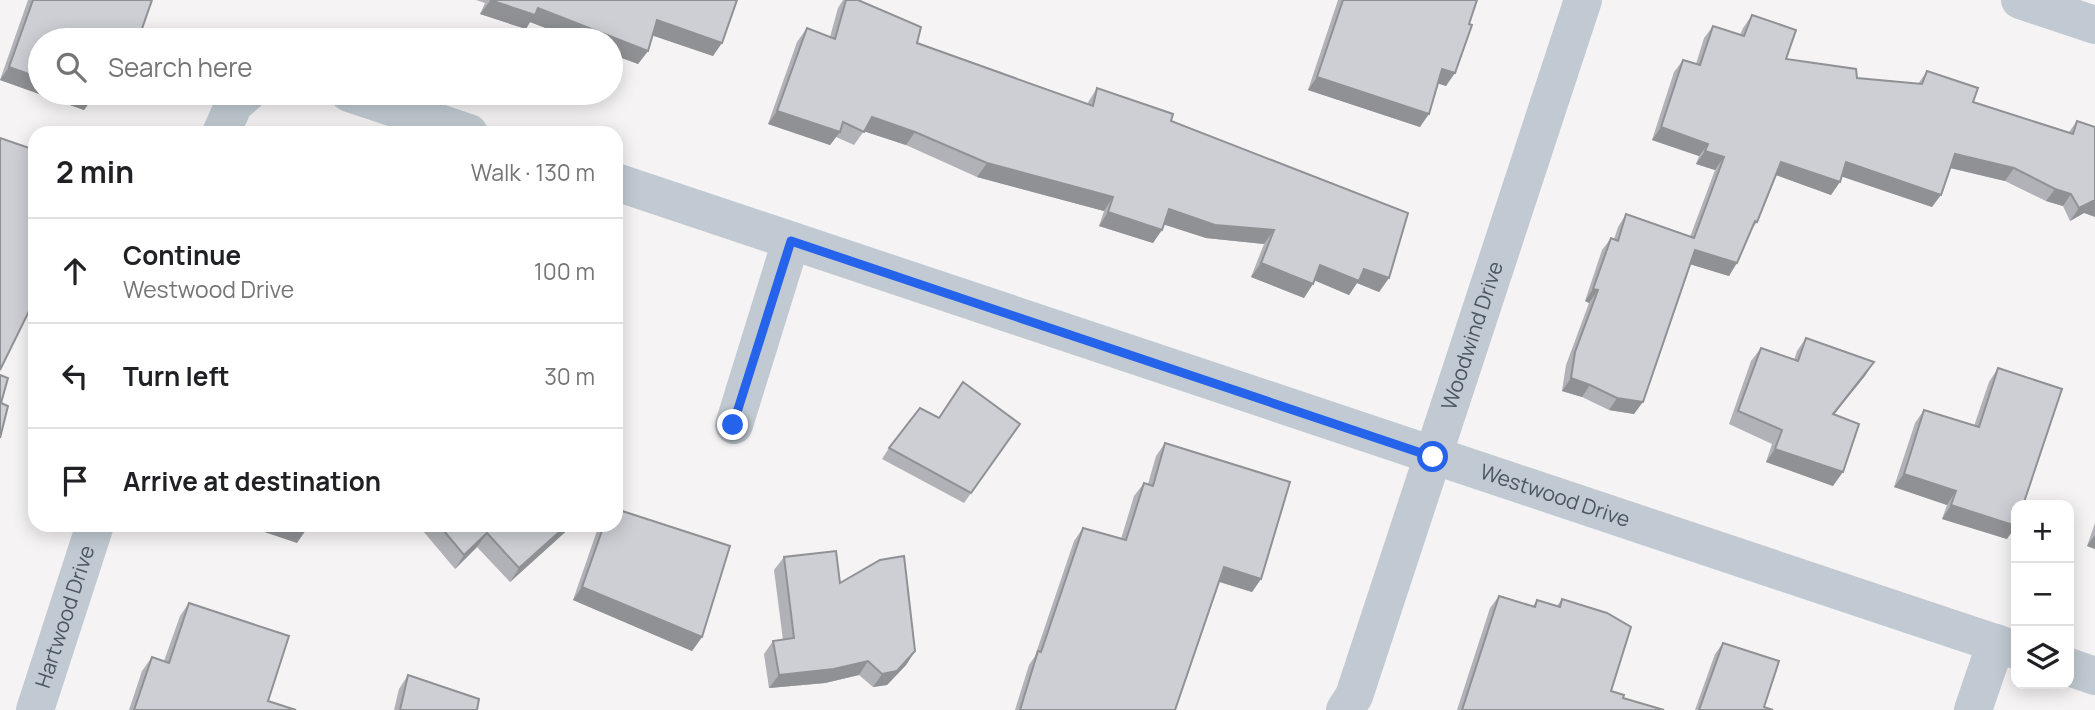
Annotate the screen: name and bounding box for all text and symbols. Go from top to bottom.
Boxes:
search box [28,28,623,105]
icon: search [52,48,90,86]
text: Search here [108,49,253,85]
text: 2 min [56,151,134,192]
text: Walk · 130 m [471,156,595,188]
text: Continue [123,237,241,273]
icon: ahead [56,252,94,290]
text: 100 m [534,255,595,287]
street label: Woodwind Drive [1434,257,1509,413]
text: Westwood Drive [123,273,294,305]
icon: left [56,357,94,395]
text: Turn left [123,358,230,394]
text: 30 m [544,360,595,392]
route end [717,409,748,440]
route start [1417,441,1448,472]
street label: Westwood Drive [1477,457,1634,533]
icon: arrive [56,462,94,500]
text: Arrive at destination [123,463,381,499]
map controls [2011,500,2074,689]
button: + [2011,500,2074,563]
street label: Hartwood Drive [28,542,100,691]
button: − [2011,563,2074,626]
button: layers [2011,626,2074,689]

